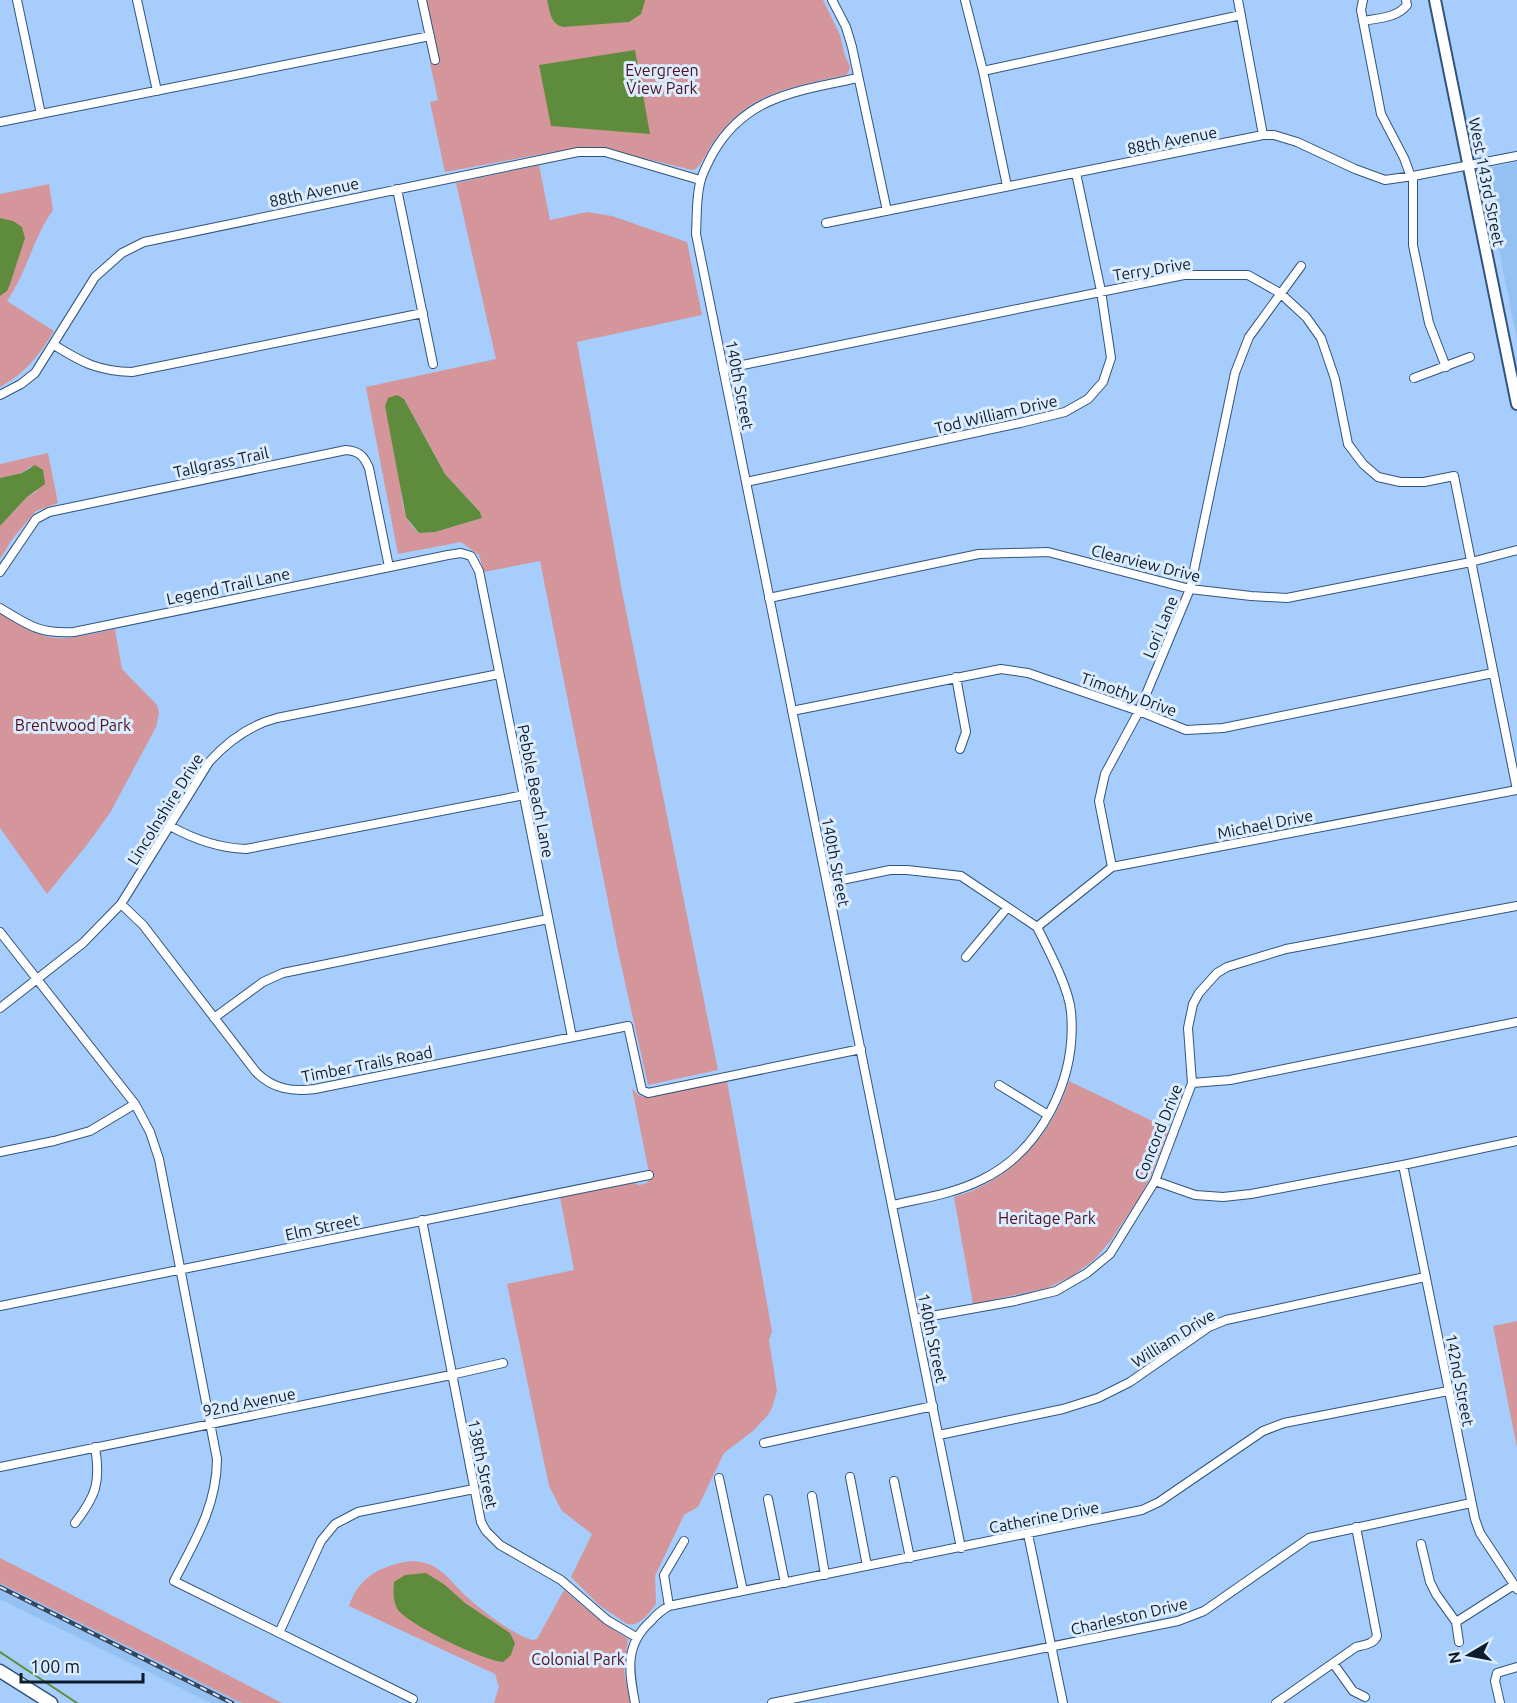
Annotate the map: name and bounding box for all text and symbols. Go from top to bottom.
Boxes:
park label: Evergreen View Park [625,61,699,97]
street label: West 143rd Street [1466,116,1508,249]
street label: 88th Avenue [1126,122,1218,158]
street label: 88th Avenue [268,174,360,210]
street label: Terry Drive [1112,254,1192,284]
street label: 140th Street [722,339,758,432]
street label: Tod William Drive [933,391,1059,437]
street label: Tallgrass Trail [172,443,270,481]
street label: Clearview Drive [1090,541,1202,585]
street label: Legend Trail Lane [165,564,291,608]
street label: Lori Lane [1139,593,1181,661]
street label: Timothy Drive [1079,668,1179,720]
park label: Brentwood Park [15,716,131,734]
street label: Pebble Beach Lane [514,723,558,859]
street label: Lincolnshire Drive [124,750,206,868]
street label: Michael Drive [1216,806,1314,842]
street label: 140th Street [818,816,854,909]
street label: Timber Trails Road [300,1042,434,1086]
street label: Concord Drive [1131,1081,1185,1183]
park label: Heritage Park [998,1209,1096,1227]
street label: Elm Street [283,1210,361,1244]
street label: 140th Street [915,1292,951,1385]
street label: William Drive [1128,1305,1218,1371]
street label: 142nd Street [1442,1332,1478,1429]
street label: 92nd Avenue [201,1384,297,1420]
street label: 138th Street [465,1418,501,1511]
street label: Catherine Drive [987,1498,1101,1536]
street label: Charleston Drive [1069,1594,1189,1638]
north arrow [1439,1625,1499,1685]
scale bar [21,1646,142,1684]
park label: Colonial Park [531,1650,625,1668]
text: N [1444,1650,1464,1665]
text: 100 m [30,1656,80,1676]

